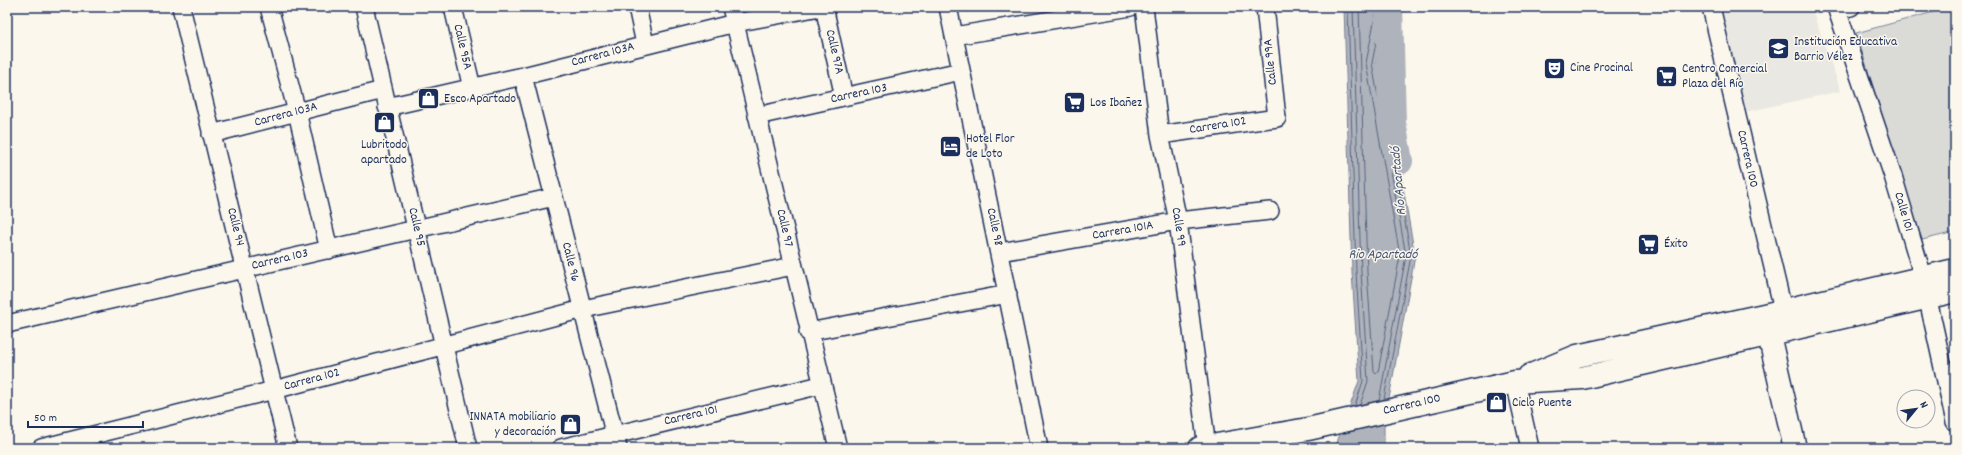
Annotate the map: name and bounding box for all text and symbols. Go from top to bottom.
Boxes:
street label: Calle 95A [448,22,476,72]
street label: Calle 97A [820,28,848,76]
place label: Institución Educativa Barrio Vélez [1794,33,1898,67]
school or university icon: Institución Educativa Barrio Vélez [1765,36,1791,62]
street label: Carrera 103A [569,37,637,73]
street label: Calle 99A [1259,38,1283,86]
theatre icon: Cine Procinal [1542,55,1568,81]
place label: Cine Procinal [1570,59,1633,78]
place label: Centro Comercial Plaza del Río [1682,60,1767,94]
supermarket icon: Centro Comercial Plaza del Río [1653,63,1679,89]
street label: Carrera 103 [829,79,889,109]
shop icon: Esco Apartado [416,86,442,112]
place label: Esco Apartado [444,90,516,109]
supermarket icon: Los Ibañez [1062,90,1088,116]
place label: Los Ibañez [1090,94,1142,113]
street label: Carrera 103A [252,97,320,133]
shop icon: Lubritodo apartado [371,110,397,136]
street label: Carrera 102 [1188,112,1248,140]
street label: Carrera 100 [1731,128,1763,190]
place label: Hotel Flor de Loto [966,130,1015,164]
hotel icon: Hotel Flor de Loto [937,133,963,159]
place label: Lubritodo apartado [361,136,407,170]
water label: Río Apartadó [1386,144,1412,216]
street label: Calle 101 [1888,190,1918,234]
street label: Calle 94 [221,206,249,248]
street label: Calle 95 [402,206,430,248]
street label: Calle 98 [981,206,1007,248]
street label: Calle 99 [1166,206,1190,248]
street label: Calle 97 [770,207,798,249]
street label: Carrera 101A [1091,216,1155,246]
supermarket icon: Éxito [1635,231,1661,257]
place label: Éxito [1664,235,1688,254]
street label: Calle 96 [556,240,584,284]
street label: Carrera 103 [250,244,310,276]
water label: Rio Apartadó [1348,245,1419,265]
street label: Carrera 102 [282,363,342,397]
street label: Carrera 100 [1381,389,1443,421]
north arrow [1896,389,1936,429]
shop icon: Ciclo Puente [1483,390,1509,416]
place label: Ciclo Puente [1512,394,1572,413]
text: N [1915,399,1932,412]
street label: Carrera 101 [662,401,720,431]
scale bar [28,403,143,429]
place label: INNATA mobiliario y decoración [469,408,556,442]
text: 50 m [34,410,57,427]
shop icon: INNATA mobiliario y decoración [558,411,584,437]

